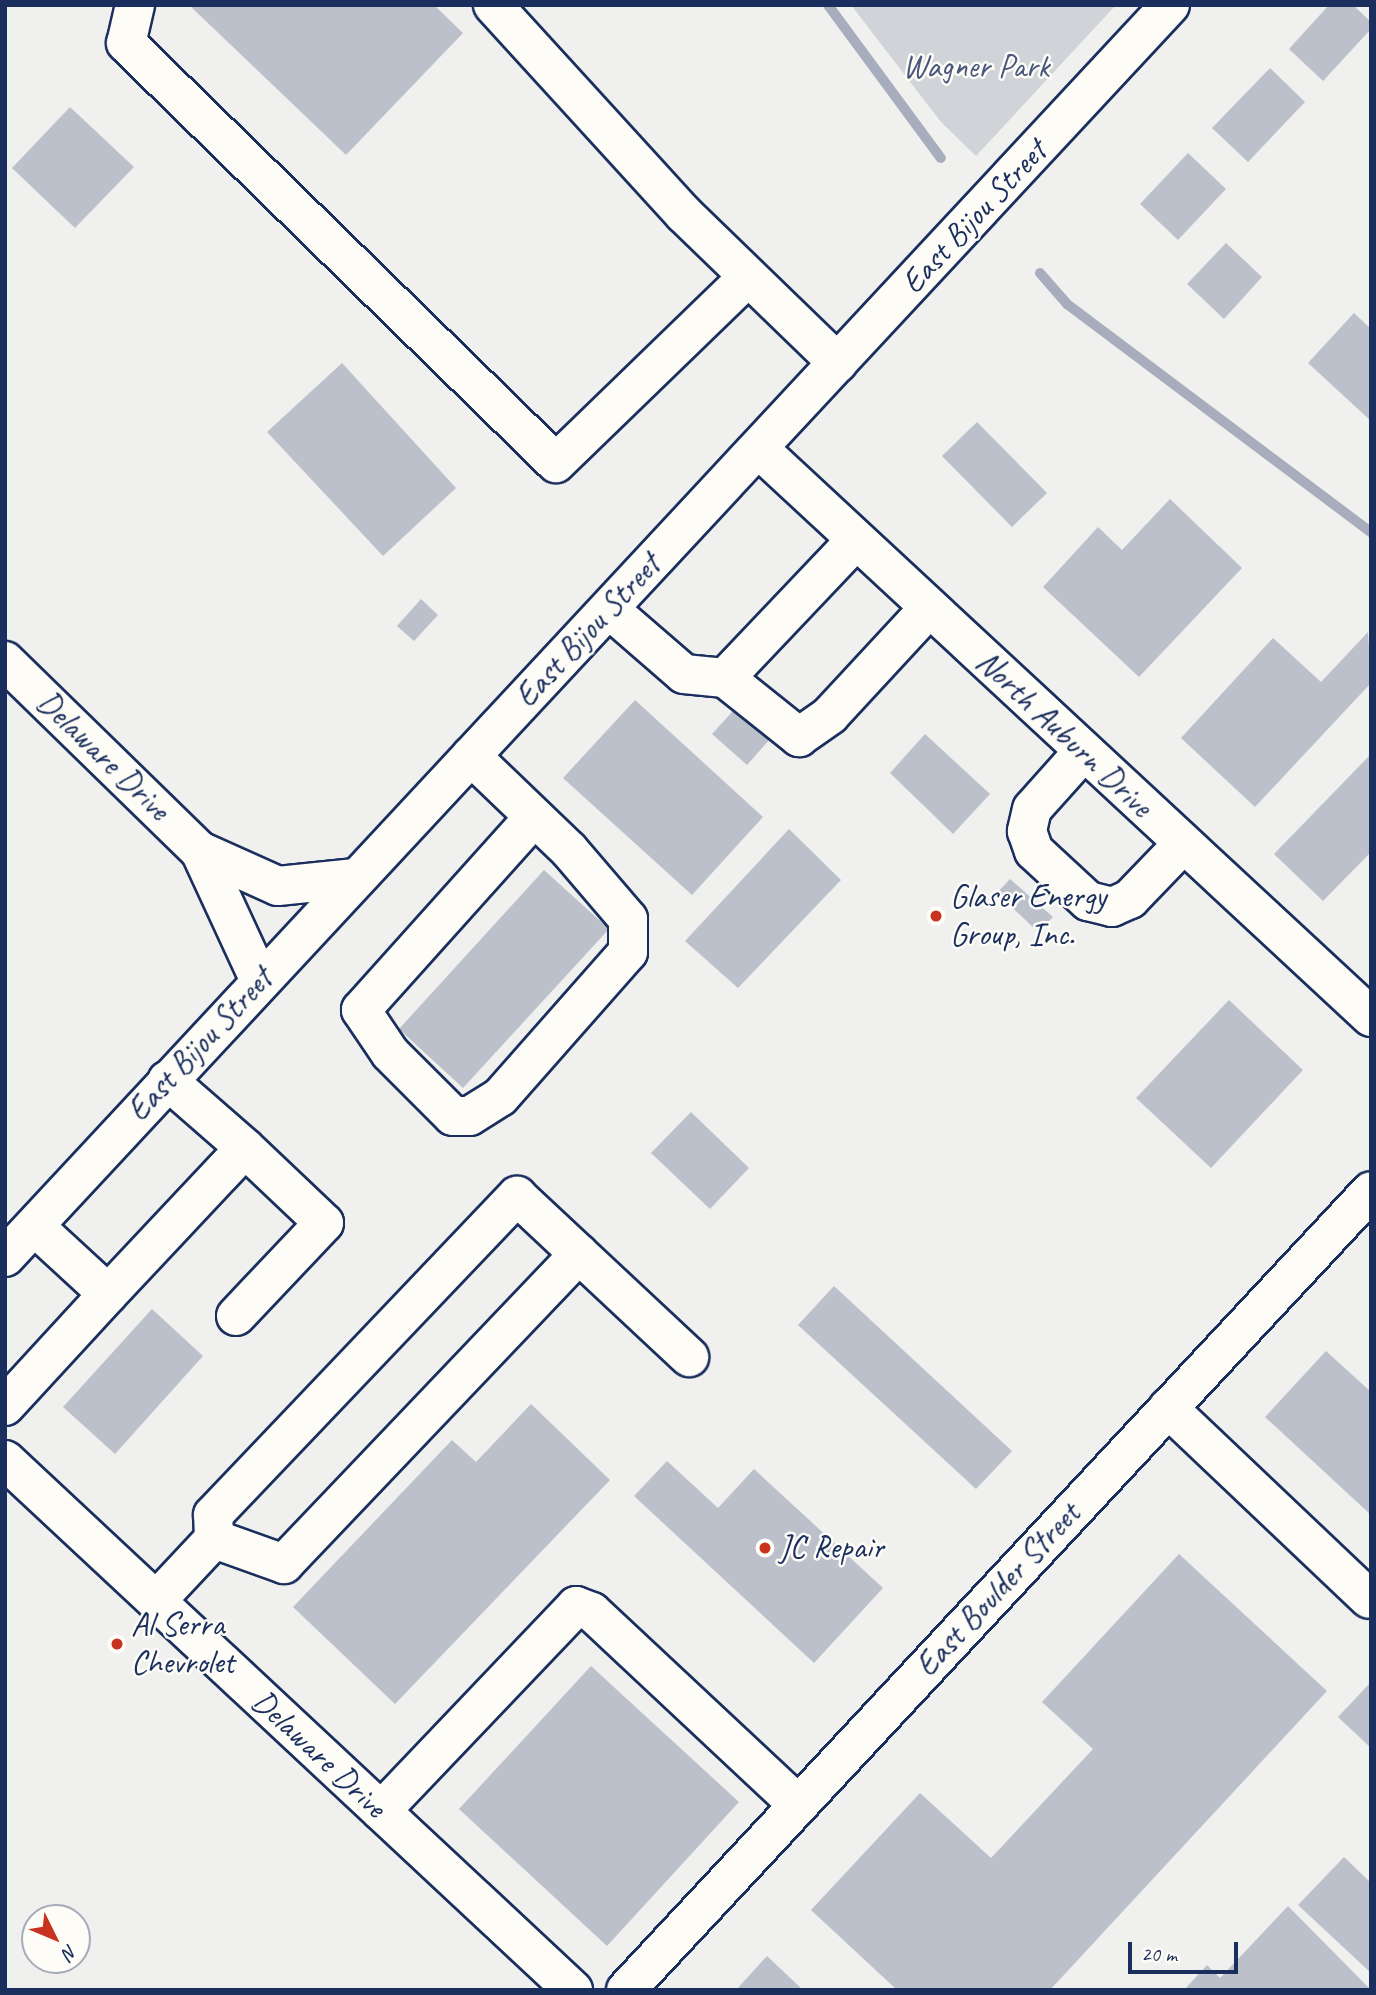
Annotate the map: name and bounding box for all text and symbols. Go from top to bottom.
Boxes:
park label: Wagner Park [902,47,1050,87]
street label: East Bijou Street [893,132,1055,302]
street label: East Bijou Street [507,546,669,716]
street label: North Auburn Drive [968,643,1160,825]
street label: Delaware Drive [28,683,178,829]
place label: Glaser Energy Group, Inc. [950,877,1106,955]
marker: Glaser Energy Group, Inc. [928,908,944,924]
street label: East Bijou Street [119,960,281,1130]
street label: East Boulder Street [907,1495,1089,1685]
place label: JC Repair [779,1528,885,1568]
marker: JC Repair [757,1540,773,1556]
place label: Al Serra Chevrolet [131,1605,234,1683]
marker: Al Serra Chevrolet [109,1636,125,1652]
street label: Delaware Drive [243,1682,395,1826]
north arrow [21,1904,91,1974]
scale bar [1131,1928,1241,1972]
text: N [57,1939,83,1964]
text: 20 m [1141,1941,1177,1967]

